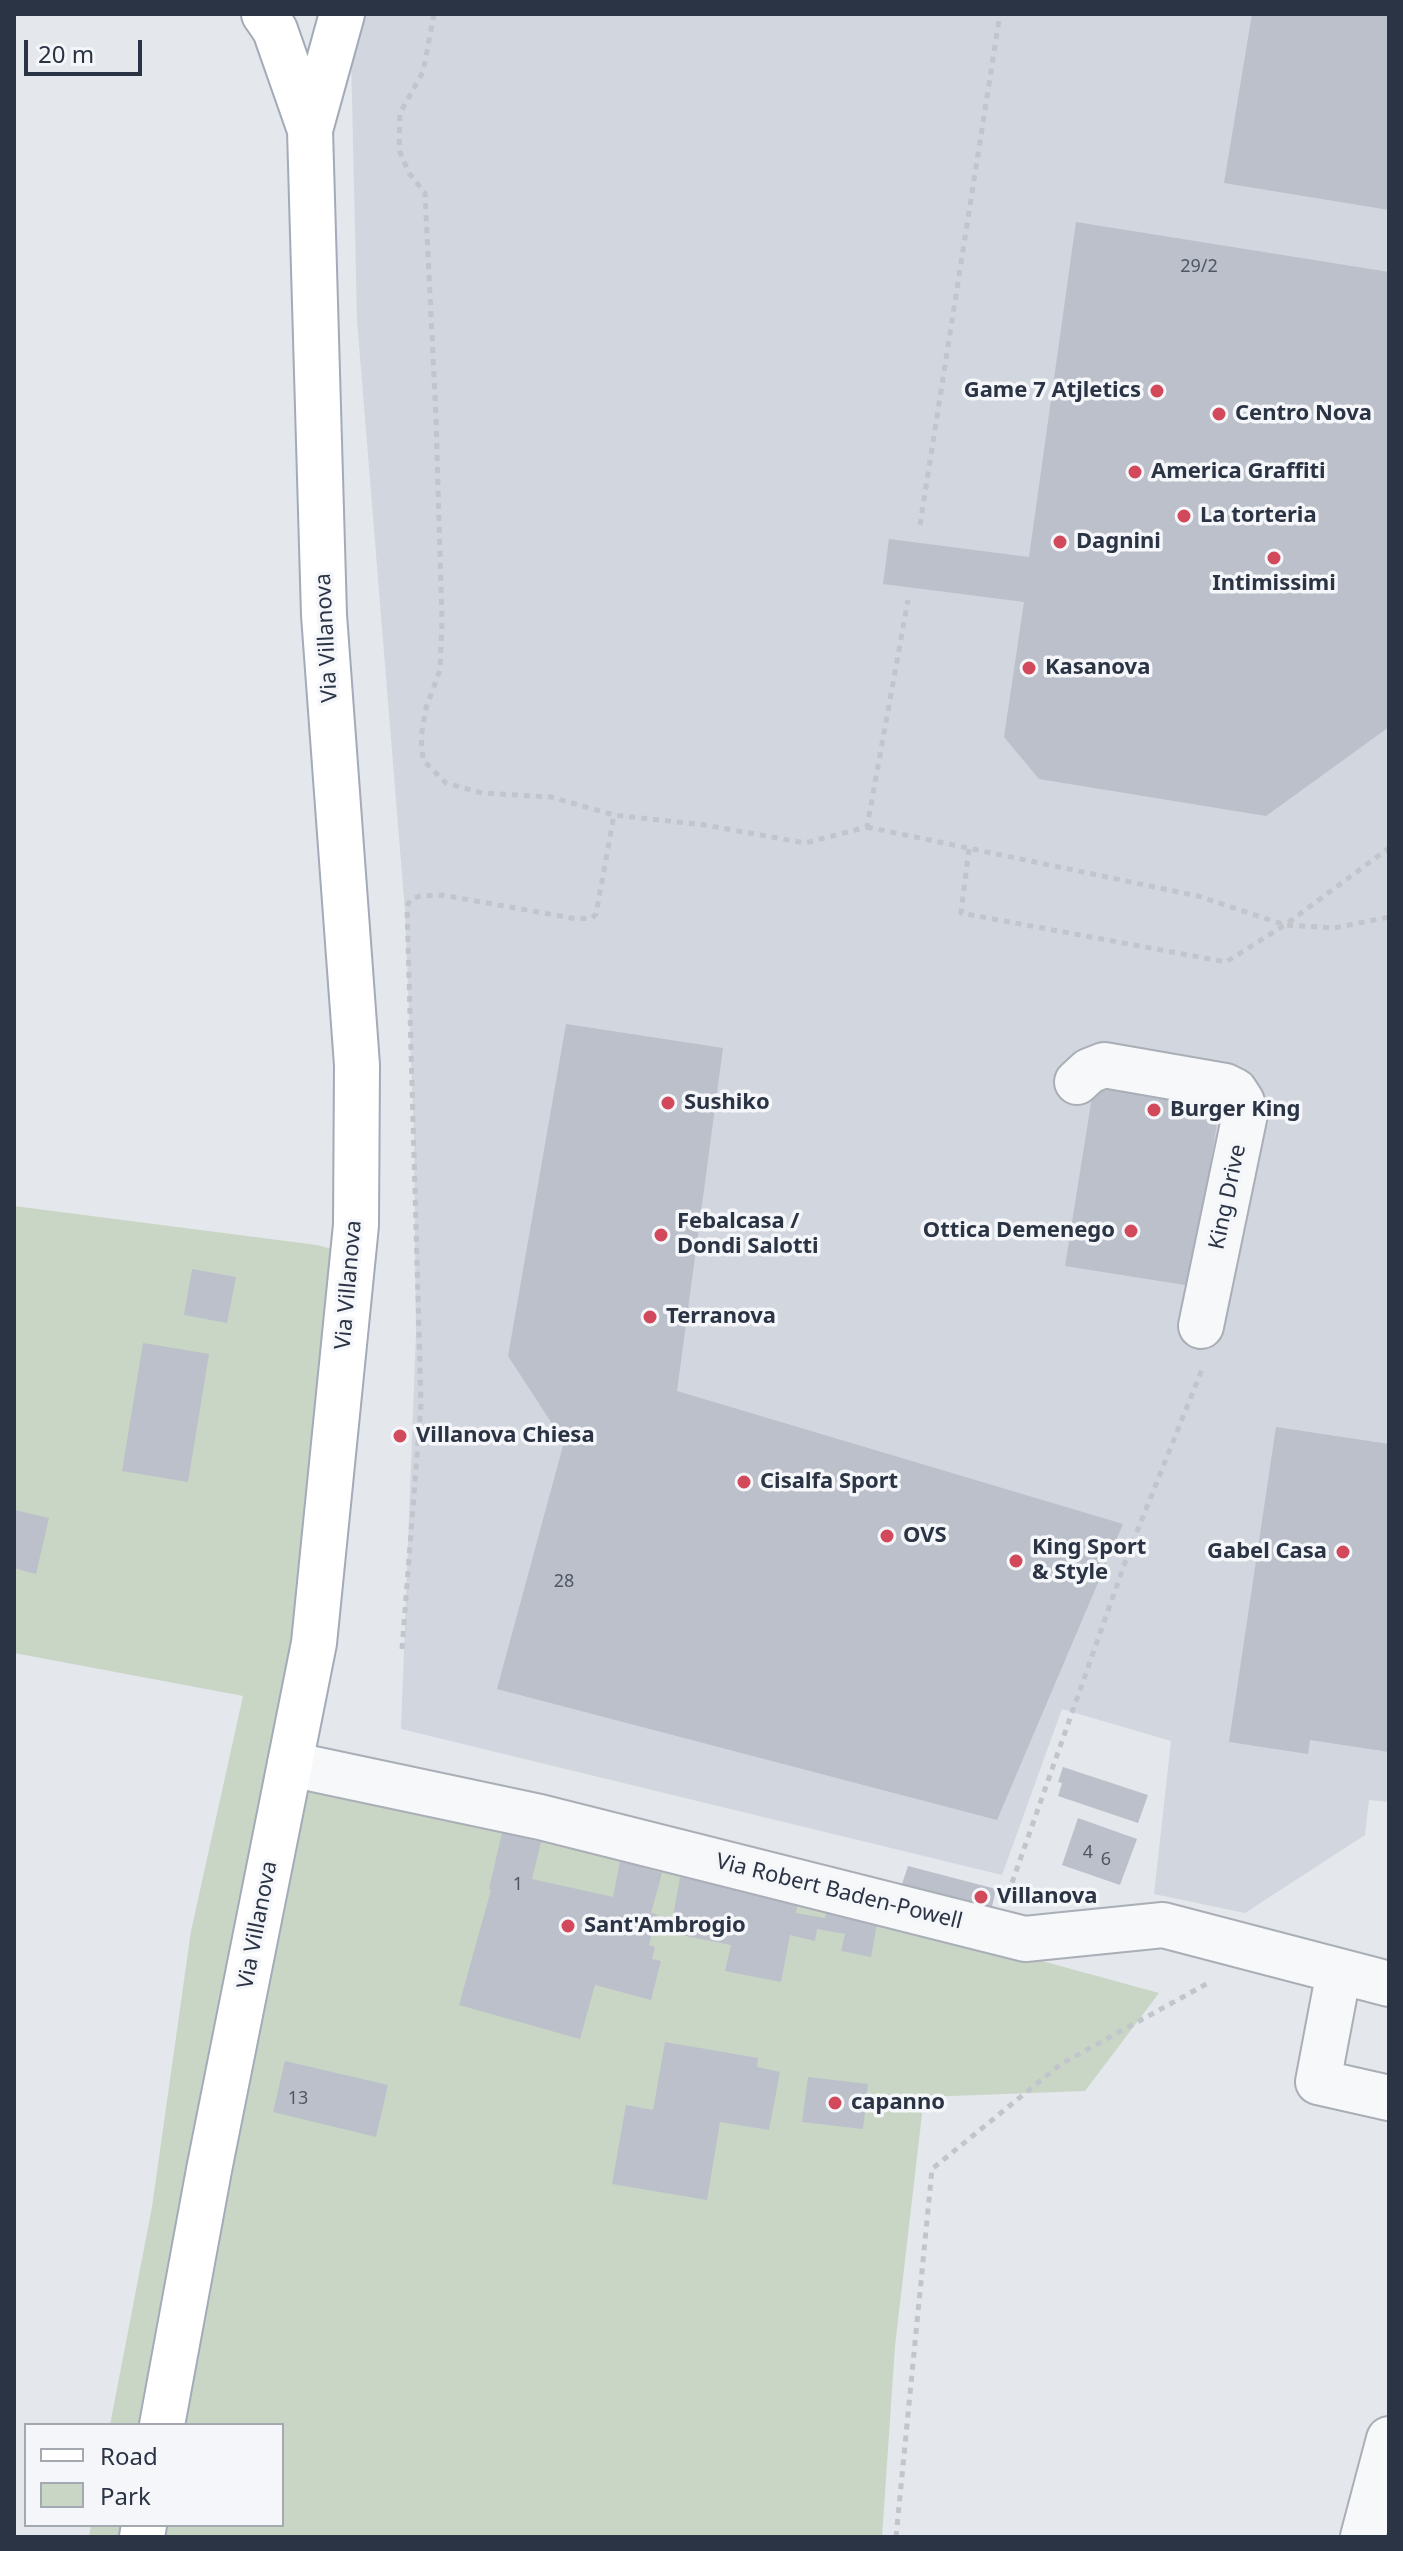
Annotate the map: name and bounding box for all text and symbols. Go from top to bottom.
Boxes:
scale bar [28,24,146,74]
text: 20 m [38,37,94,70]
house number: 29/2 [1180,256,1218,278]
place label: Game 7 Atjletics [964,378,1141,404]
marker: Game 7 Atjletics [1148,382,1166,400]
place label: Centro Nova [1235,401,1372,427]
marker: Centro Nova [1210,405,1228,423]
place label: America Graffiti [1151,459,1326,485]
marker: America Graffiti [1126,463,1144,481]
place label: La torteria [1200,503,1317,529]
marker: La torteria [1175,507,1193,525]
place label: Dagnini [1076,529,1161,555]
marker: Dagnini [1051,533,1069,551]
marker: Intimissimi [1265,549,1283,567]
place label: Intimissimi [1212,571,1336,597]
street label: Via Villanova [310,573,344,703]
place label: Kasanova [1045,655,1150,681]
marker: Kasanova [1020,659,1038,677]
place label: Sushiko [684,1090,770,1116]
marker: Sushiko [659,1094,677,1112]
place label: Burger King [1170,1097,1301,1123]
marker: Burger King [1145,1101,1163,1119]
street label: King Drive [1204,1142,1252,1252]
place label: Febalcasa / Dondi Salotti [677,1209,819,1260]
place label: Ottica Demenego [923,1218,1115,1244]
street label: Via Villanova [330,1219,368,1351]
marker: Ottica Demenego [1122,1222,1140,1240]
marker: Febalcasa / Dondi Salotti [652,1226,670,1244]
place label: Terranova [666,1304,776,1330]
marker: Terranova [641,1308,659,1326]
place label: Villanova Chiesa [416,1423,595,1449]
marker: Villanova Chiesa [391,1427,409,1445]
place label: Cisalfa Sport [760,1469,898,1495]
marker: Cisalfa Sport [735,1473,753,1491]
place label: OVS [903,1523,947,1549]
marker: OVS [878,1527,896,1545]
place label: King Sport & Style [1032,1535,1146,1586]
place label: Gabel Casa [1207,1539,1327,1565]
marker: Gabel Casa [1334,1543,1352,1561]
marker: King Sport & Style [1007,1552,1025,1570]
house number: 28 [554,1571,574,1593]
house number: 4 [1083,1842,1093,1864]
street label: Via Robert Baden-Powell [713,1849,965,1935]
house number: 6 [1101,1849,1111,1871]
street label: Via Villanova [233,1859,283,1991]
house number: 1 [513,1874,523,1896]
place label: Villanova [997,1884,1098,1910]
marker: Villanova [972,1888,990,1906]
place label: Sant'Ambrogio [584,1913,746,1939]
marker: Sant'Ambrogio [559,1917,577,1935]
house number: 13 [288,2088,308,2110]
place label: capanno [851,2090,945,2116]
marker: capanno [826,2094,844,2112]
legend [24,2423,284,2527]
text: Road [100,2439,158,2472]
text: Park [100,2479,151,2512]

